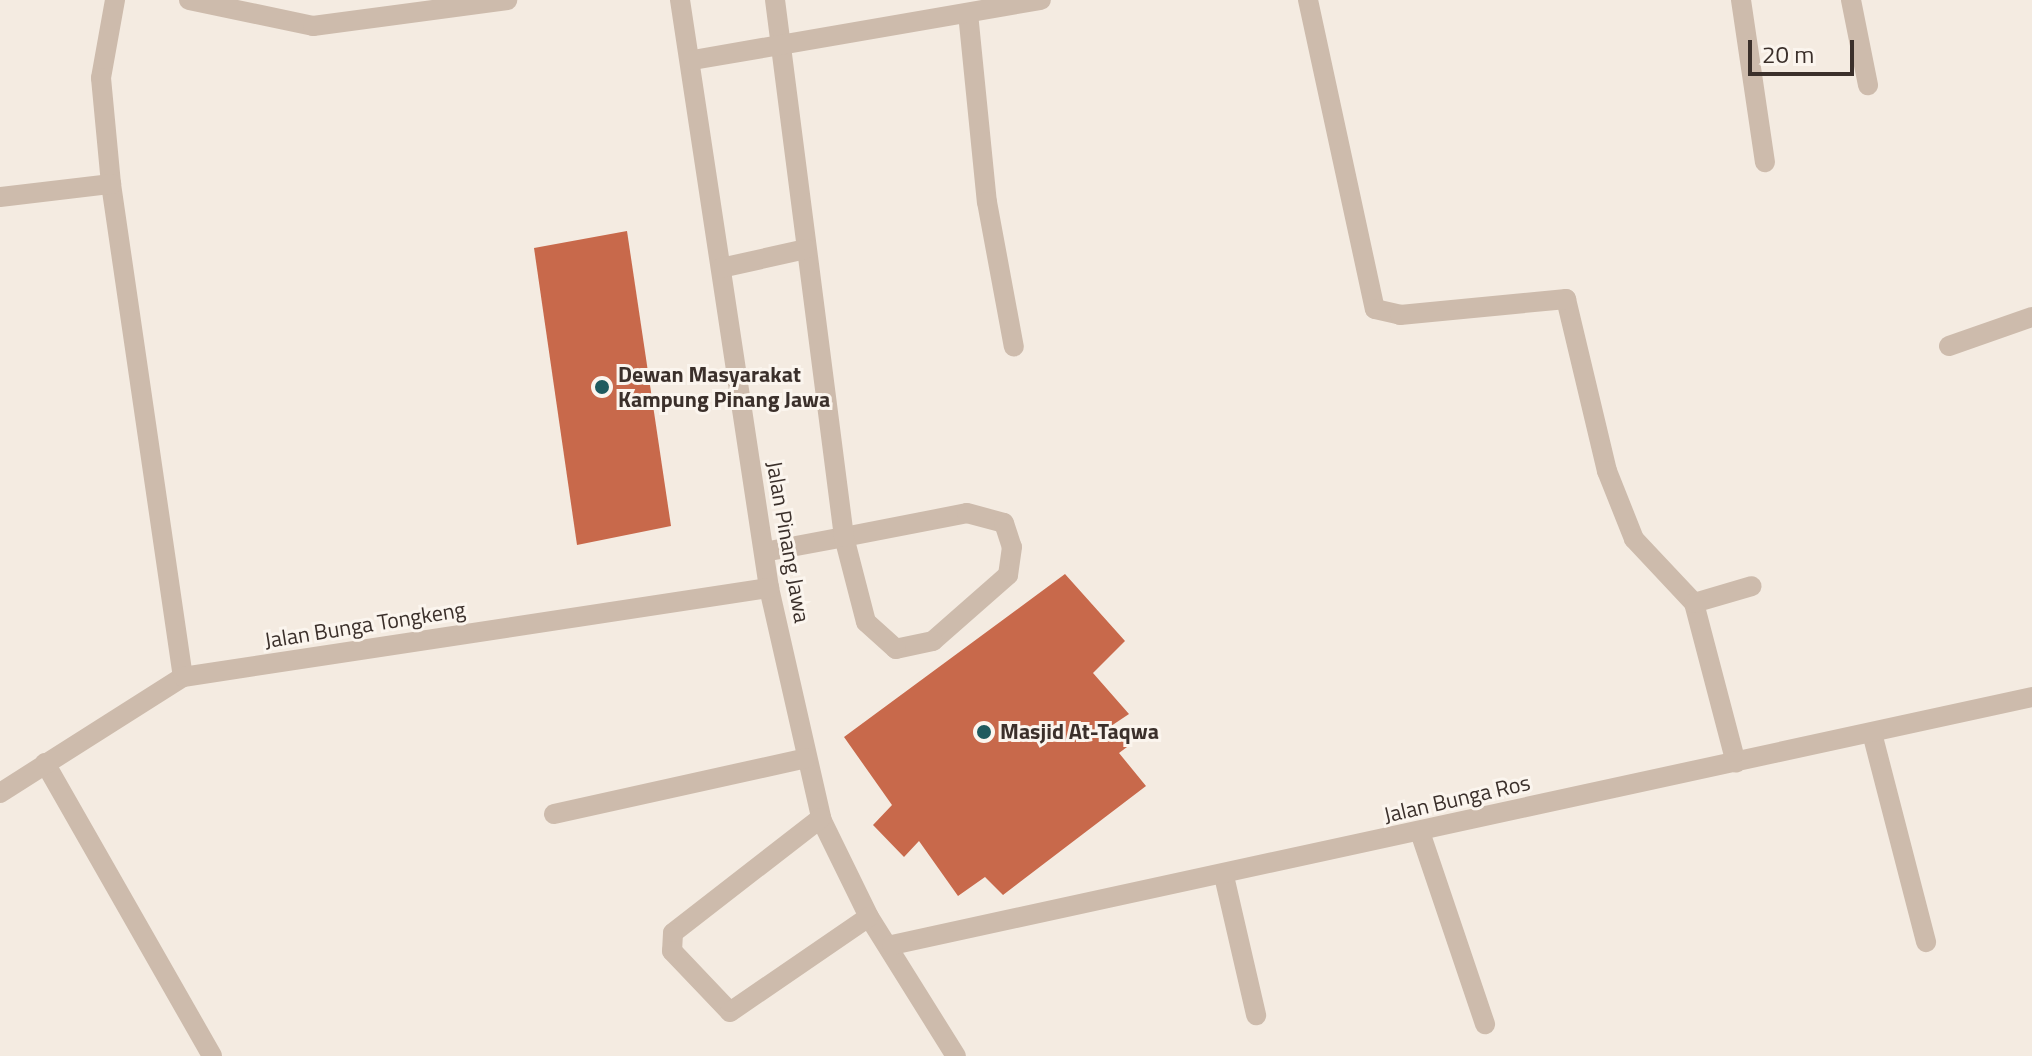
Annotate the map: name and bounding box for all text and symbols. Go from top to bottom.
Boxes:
scale bar [1752,24,1858,74]
text: 20 m [1762,36,1814,72]
place label: Dewan Masyarakat Kampung Pinang Jawa [618,361,830,412]
marker: Dewan Masyarakat Kampung Pinang Jawa [593,378,611,396]
street label: Jalan Pinang Jawa [761,459,815,625]
street label: Jalan Bunga Tongkeng [263,596,467,654]
place label: Masjid At-Taqwa [1000,719,1159,745]
marker: Masjid At-Taqwa [975,723,993,741]
street label: Jalan Bunga Ros [1381,769,1533,829]

